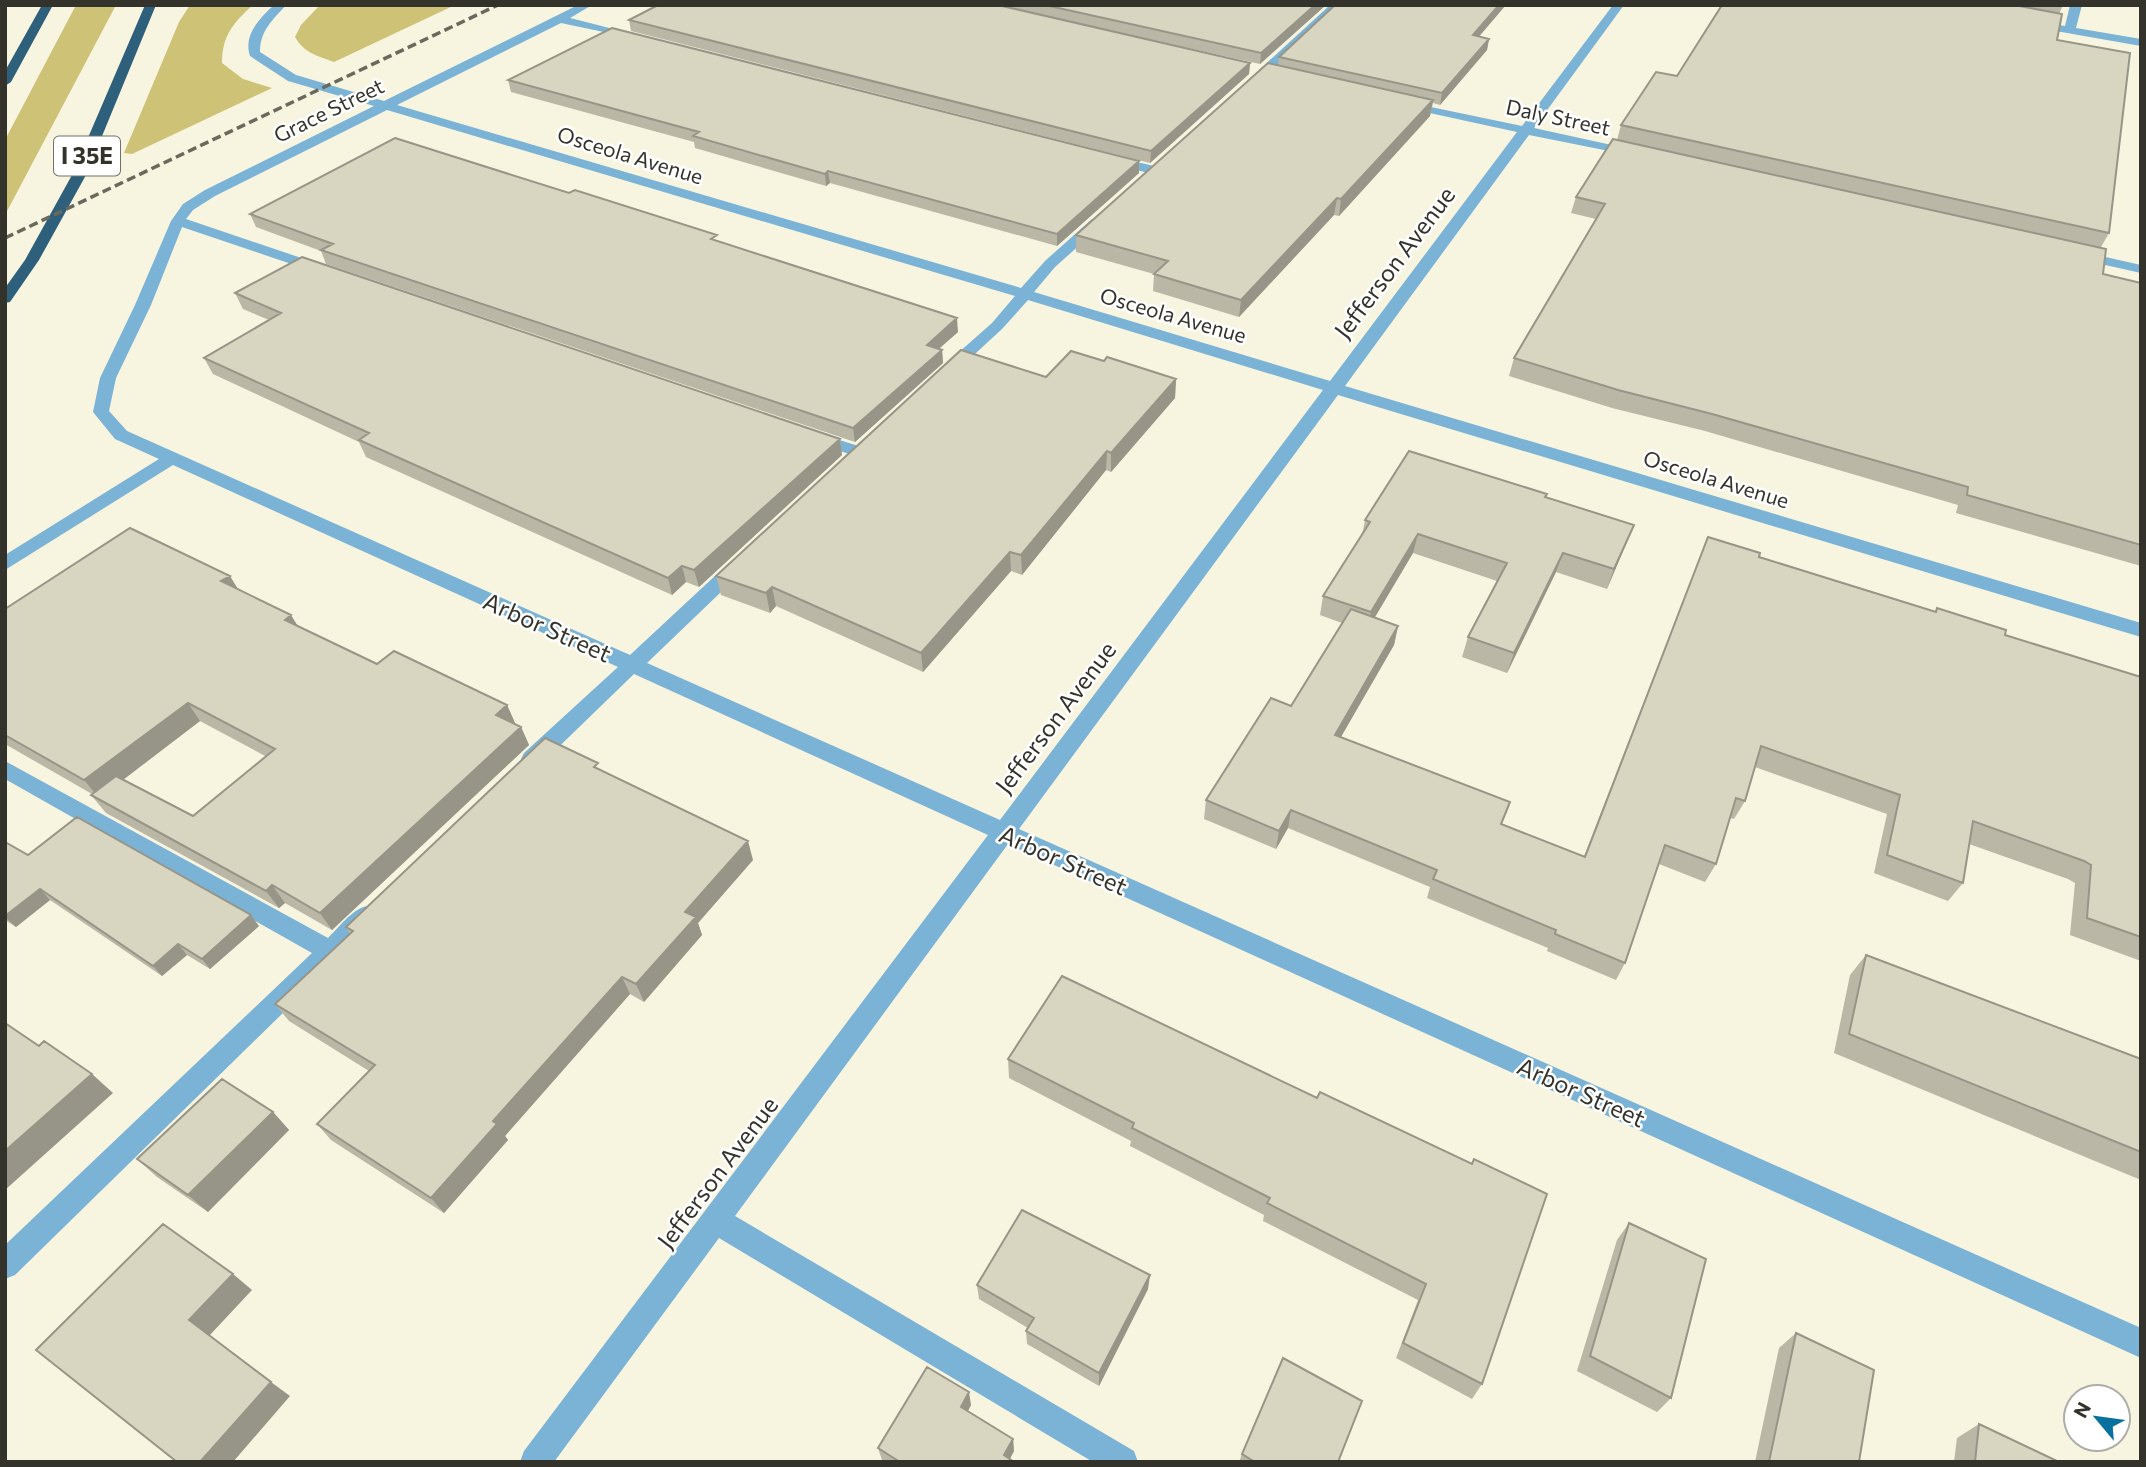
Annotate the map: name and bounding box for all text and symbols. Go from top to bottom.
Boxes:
street label: Grace Street [269,72,387,147]
street label: Daly Street [1504,93,1613,140]
street label: Osceola Avenue [555,121,706,189]
road number: I 35E [54,136,120,176]
street label: Jefferson Avenue [1327,180,1460,344]
street label: Osceola Avenue [1097,282,1249,347]
street label: Osceola Avenue [1641,445,1792,513]
street label: Arbor Street [479,586,616,668]
street label: Jefferson Avenue [988,635,1121,799]
street label: Arbor Street [995,819,1132,901]
street label: Arbor Street [1513,1051,1650,1133]
street label: Jefferson Avenue [650,1090,783,1254]
north arrow [2062,1383,2132,1453]
text: N [2068,1398,2095,1421]

